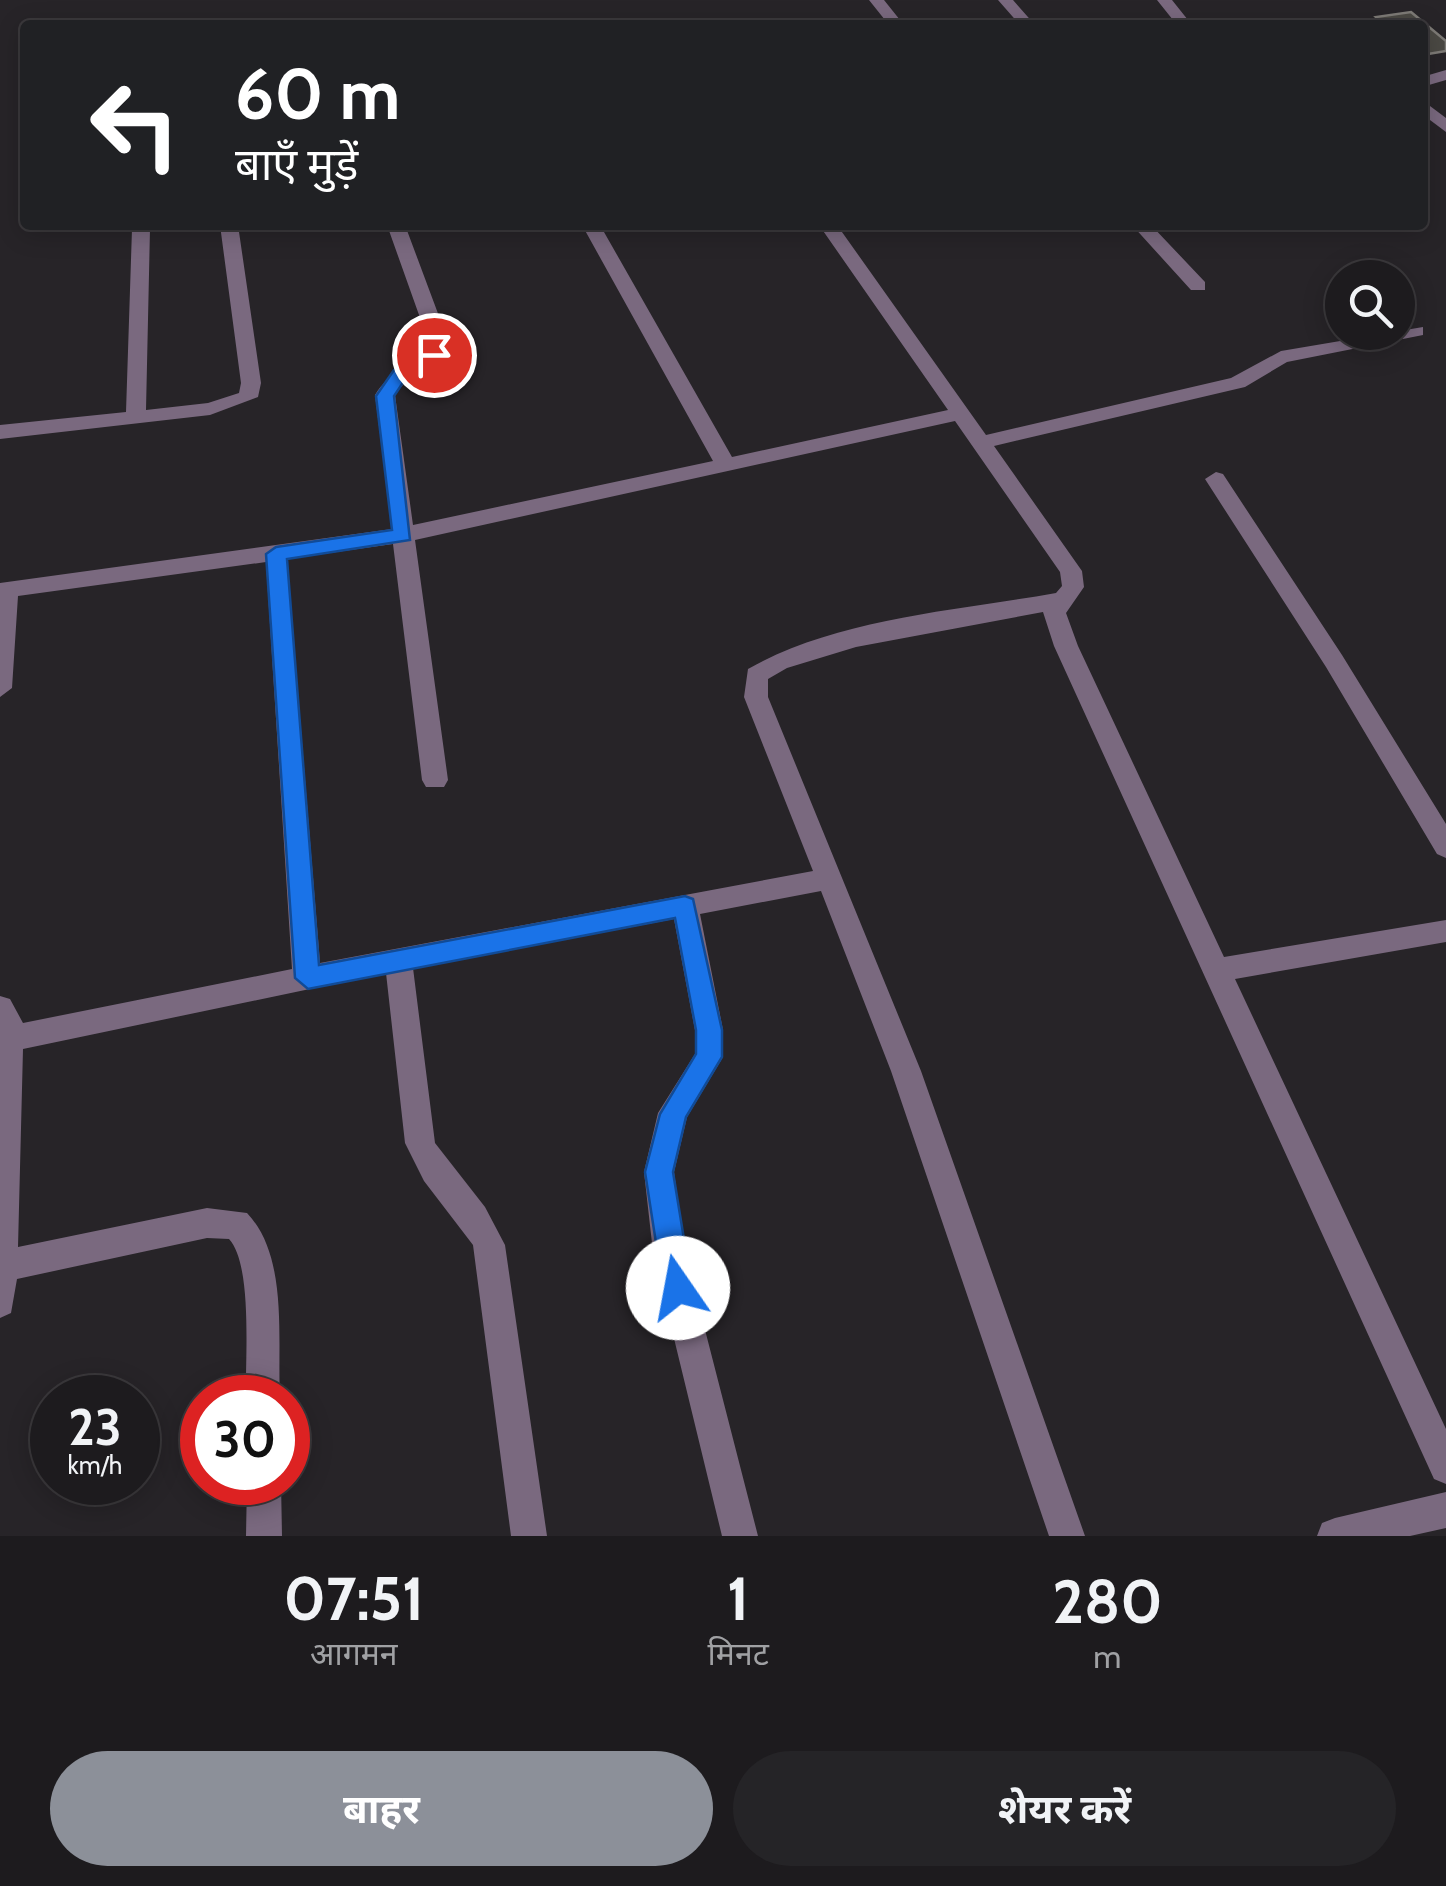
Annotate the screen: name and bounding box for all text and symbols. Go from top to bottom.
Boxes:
text: 60 m [235,51,400,137]
icon: left [70,60,200,190]
text: बाएँ मुड़ें [235,137,358,191]
map controls [1325,260,1415,350]
button: search [1325,260,1415,350]
pin [392,313,477,398]
icon: arrive [407,328,462,383]
position arrow [626,1236,730,1340]
speed limit sign: 30 [180,1375,310,1505]
text: 23 [68,1397,122,1458]
text: km/h [68,1450,122,1480]
text: 07:51 [283,1562,424,1635]
text: 1 [727,1562,749,1635]
text: 280 [1052,1565,1163,1638]
text: आगमन [310,1634,398,1673]
text: मिनट [707,1634,769,1673]
text: m [1093,1637,1121,1676]
button: बाहर [50,1751,713,1866]
button: शेयर करें [733,1751,1396,1866]

